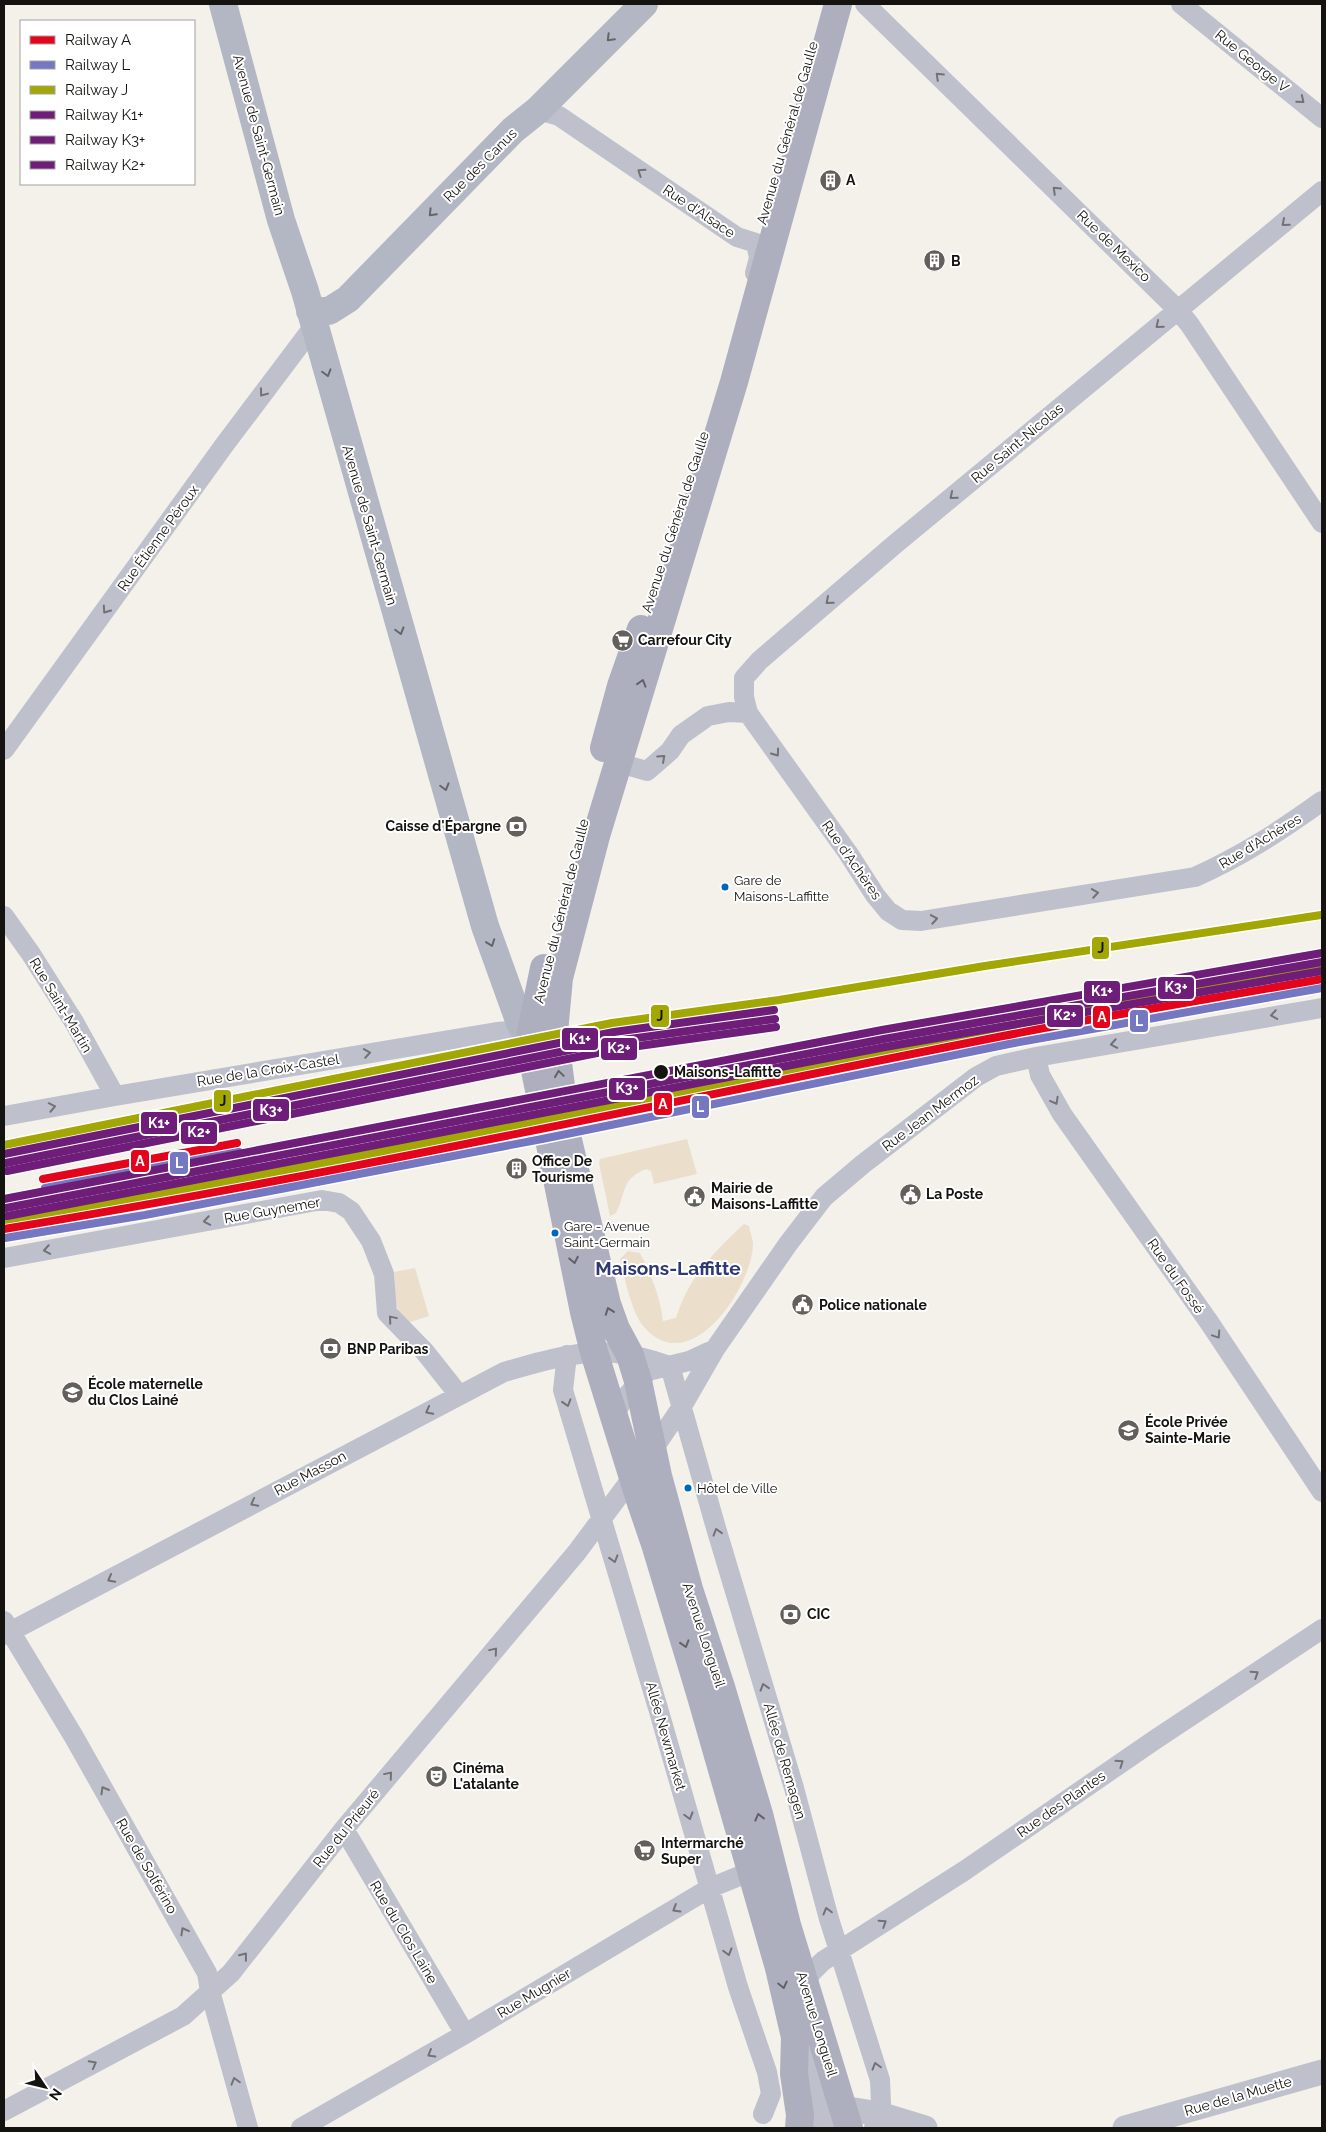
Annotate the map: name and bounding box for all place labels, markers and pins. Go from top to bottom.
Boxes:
building icon: A [818,168,842,192]
place label: A [846,172,856,188]
building icon: B [923,249,947,273]
place label: B [951,253,961,269]
supermarket icon: Carrefour City [610,628,634,652]
place label: Carrefour City [638,632,732,648]
bank icon: Caisse d'Épargne [505,814,529,838]
place label: Caisse d'Épargne [386,817,502,834]
place label: Gare de Maisons-Laffitte [734,873,829,904]
marker: Gare de Maisons-Laffitte [720,882,730,892]
line badge: A [1092,1005,1111,1029]
marker: Maisons-Laffitte [652,1063,670,1081]
place label: Maisons-Laffitte [674,1064,782,1080]
line badge: A [653,1092,673,1116]
line badge: A [130,1149,150,1173]
place label: Office De Tourisme [532,1153,594,1185]
building icon: Office De Tourisme [504,1157,528,1181]
place label: Mairie de Maisons-Laffitte [711,1180,819,1212]
public building icon: La Poste [898,1182,922,1206]
public building icon: Mairie de Maisons-Laffitte [683,1184,707,1208]
place label: La Poste [926,1186,984,1202]
place label: Gare - Avenue Saint-Germain [564,1219,650,1250]
marker: Gare - Avenue Saint-Germain [550,1228,560,1238]
public building icon: Police nationale [791,1293,815,1317]
place label: Police nationale [819,1297,927,1313]
bank icon: BNP Paribas [319,1337,343,1361]
place label: BNP Paribas [347,1341,428,1357]
place label: École maternelle du Clos Lainé [88,1375,204,1408]
school or university icon: École maternelle du Clos Lainé [60,1380,84,1404]
place label: École Privée Sainte-Marie [1145,1413,1231,1446]
school or university icon: École Privée Sainte-Marie [1117,1418,1141,1442]
place label: Hôtel de Ville [697,1481,778,1496]
marker: Hôtel de Ville [683,1483,693,1493]
bank icon: CIC [779,1602,803,1626]
place label: CIC [807,1606,831,1622]
place label: Cinéma L'atalante [453,1760,519,1792]
theatre icon: Cinéma L'atalante [425,1764,449,1788]
place label: Intermarché Super [661,1835,744,1867]
supermarket icon: Intermarché Super [633,1839,657,1863]

